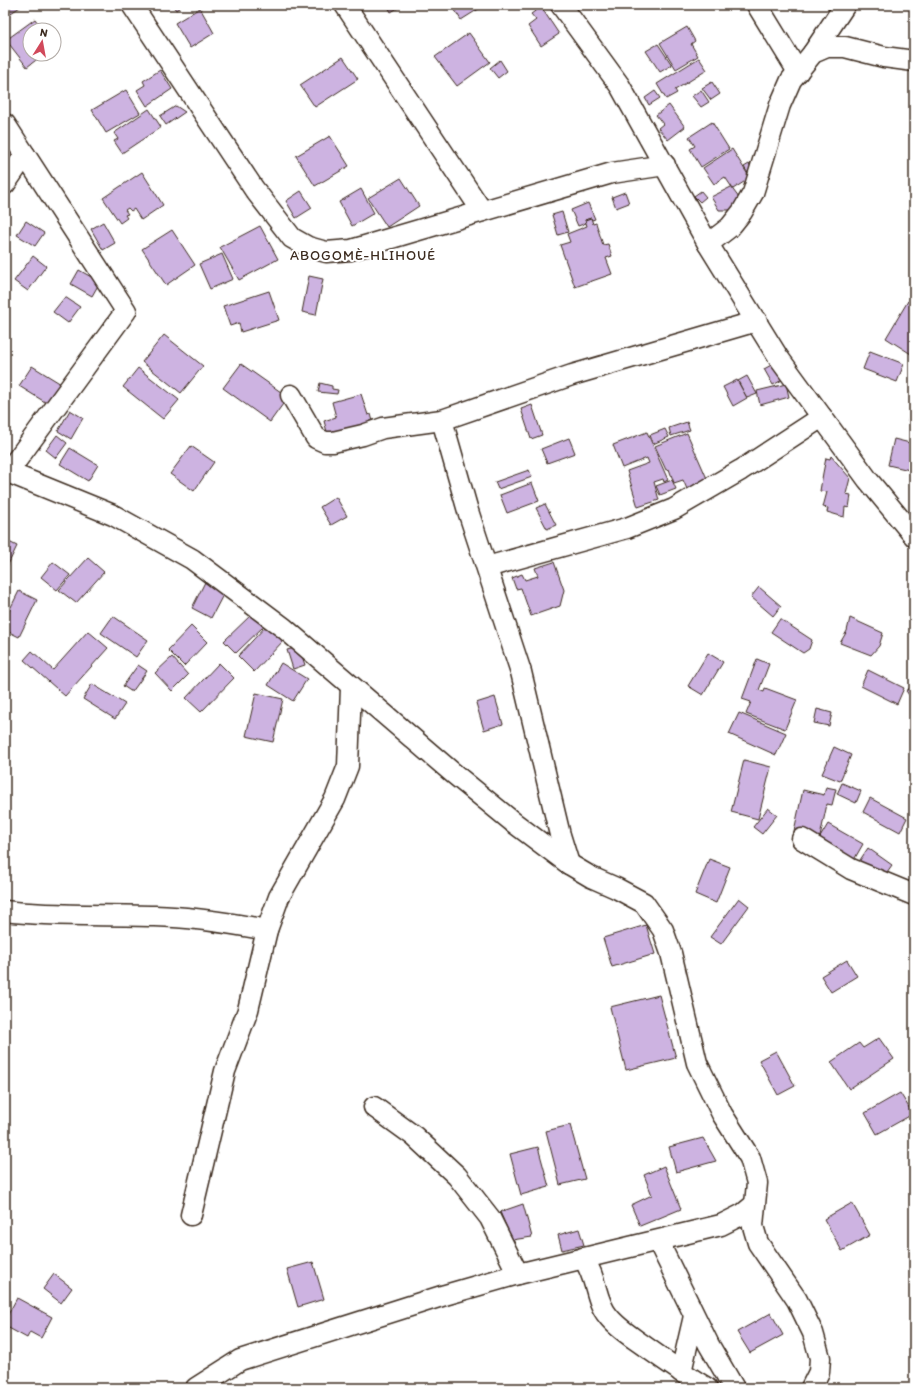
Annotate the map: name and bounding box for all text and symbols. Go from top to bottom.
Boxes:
north arrow [22,22,62,62]
text: N [39,26,49,40]
district label: ABOGOMÈ-HLIHOUÉ [290,247,436,264]

